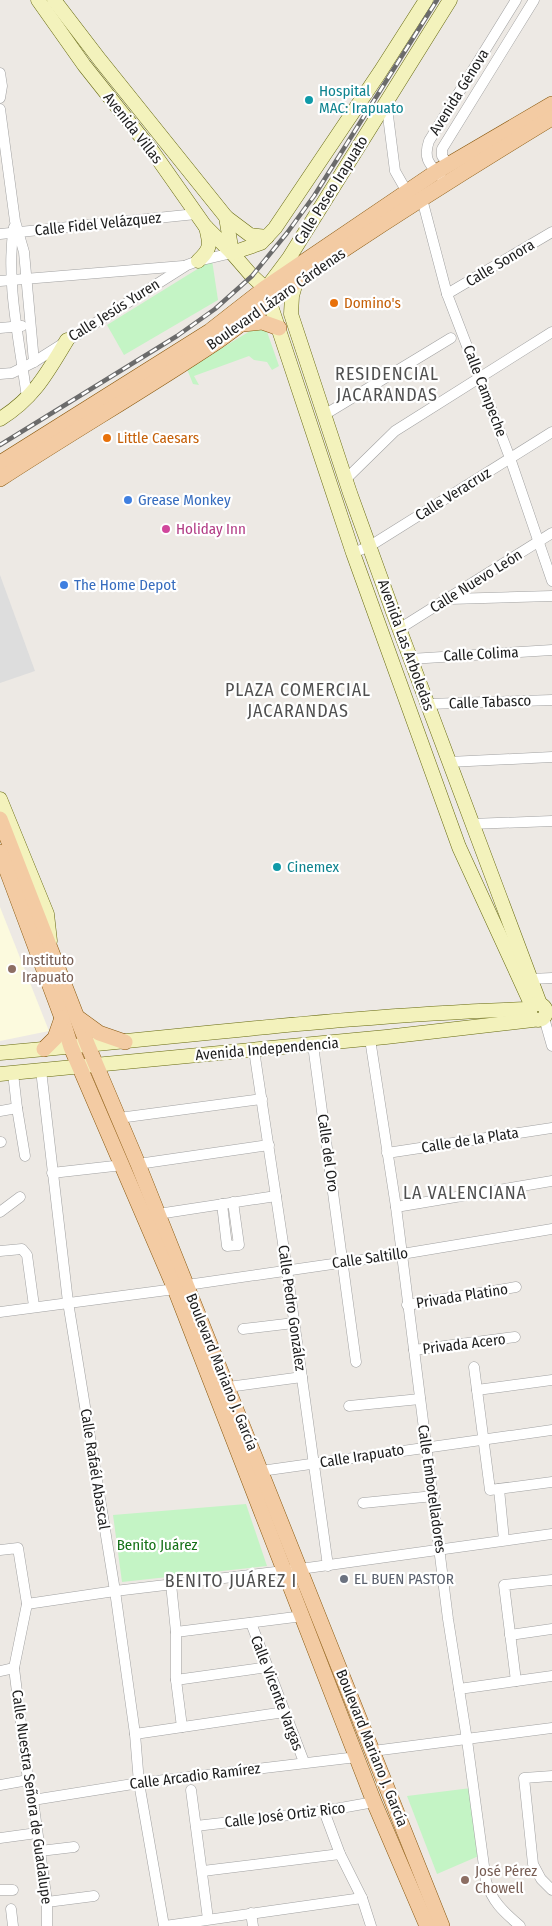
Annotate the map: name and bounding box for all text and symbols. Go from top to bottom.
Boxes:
street label: Avenida Génova [425,46,493,138]
place label: Hospital MAC: Irapuato [319,82,404,117]
street label: Avenida Villas [100,89,166,167]
marker: Hospital MAC: Irapuato [303,94,315,106]
street label: Calle Paseo Irapuato [290,132,372,248]
street label: Calle Fidel Velázquez [34,208,162,240]
street label: Calle Sonora [462,236,538,290]
street label: Boulevard Lázaro Cárdenas [203,244,349,354]
street label: Calle Jesús Yuren [65,275,163,345]
place label: Domino's [344,294,401,312]
marker: Domino's [328,297,340,309]
street label: Calle Campeche [459,343,511,439]
district label: RESIDENCIAL JACARANDAS [335,363,439,406]
place label: Little Caesars [117,429,199,447]
marker: Little Caesars [101,432,113,444]
street label: Calle Veracruz [412,464,494,524]
place label: Grease Monkey [138,491,231,509]
marker: Grease Monkey [122,494,134,506]
place label: Holiday Inn [176,520,246,538]
marker: Holiday Inn [160,523,172,535]
street label: Calle Nuevo León [427,545,525,617]
place label: The Home Depot [74,576,176,594]
street label: Avenida Las Arboledas [374,577,438,713]
marker: The Home Depot [58,579,70,591]
street label: Calle Colima [443,643,519,665]
district label: PLAZA COMERCIAL JACARANDAS [225,679,371,722]
street label: Calle Tabasco [448,692,532,712]
place label: Cinemex [287,858,340,876]
marker: Cinemex [271,861,283,873]
place label: Instituto Irapuato [22,951,74,986]
marker: Instituto Irapuato [6,963,18,975]
street label: Avenida Independencia [194,1034,340,1064]
street label: Calle del Oro [314,1113,342,1193]
street label: Calle de la Plata [420,1123,520,1157]
district label: LA VALENCIANA [403,1182,527,1204]
street label: Calle Pedro González [274,1244,310,1372]
street label: Calle Saltillo [331,1244,409,1272]
street label: Privada Platino [415,1280,509,1312]
street label: Boulevard Mariano J. García [182,1291,262,1453]
street label: Privada Acero [421,1330,507,1358]
street label: Calle Rafaél Abascal [77,1407,113,1531]
street label: Calle Embotelladores [414,1424,450,1554]
street label: Calle Irapuato [318,1440,406,1472]
park label: Benito Juárez [117,1536,197,1554]
district label: BENITO JUÁREZ I [165,1569,297,1592]
place label: EL BUEN PASTOR [354,1570,454,1588]
marker: EL BUEN PASTOR [338,1573,350,1585]
street label: Calle Vicente Vargas [247,1633,307,1753]
street label: Boulevard Mariano J. García [332,1667,412,1829]
street label: Calle Nuestra Señora de Guadalupe [8,1689,56,1905]
street label: Calle Arcadio Ramírez [129,1759,262,1793]
street label: Calle José Ortiz Rico [224,1799,347,1831]
place label: José Pérez Chowell [475,1862,537,1897]
marker: José Pérez Chowell [459,1874,471,1886]

